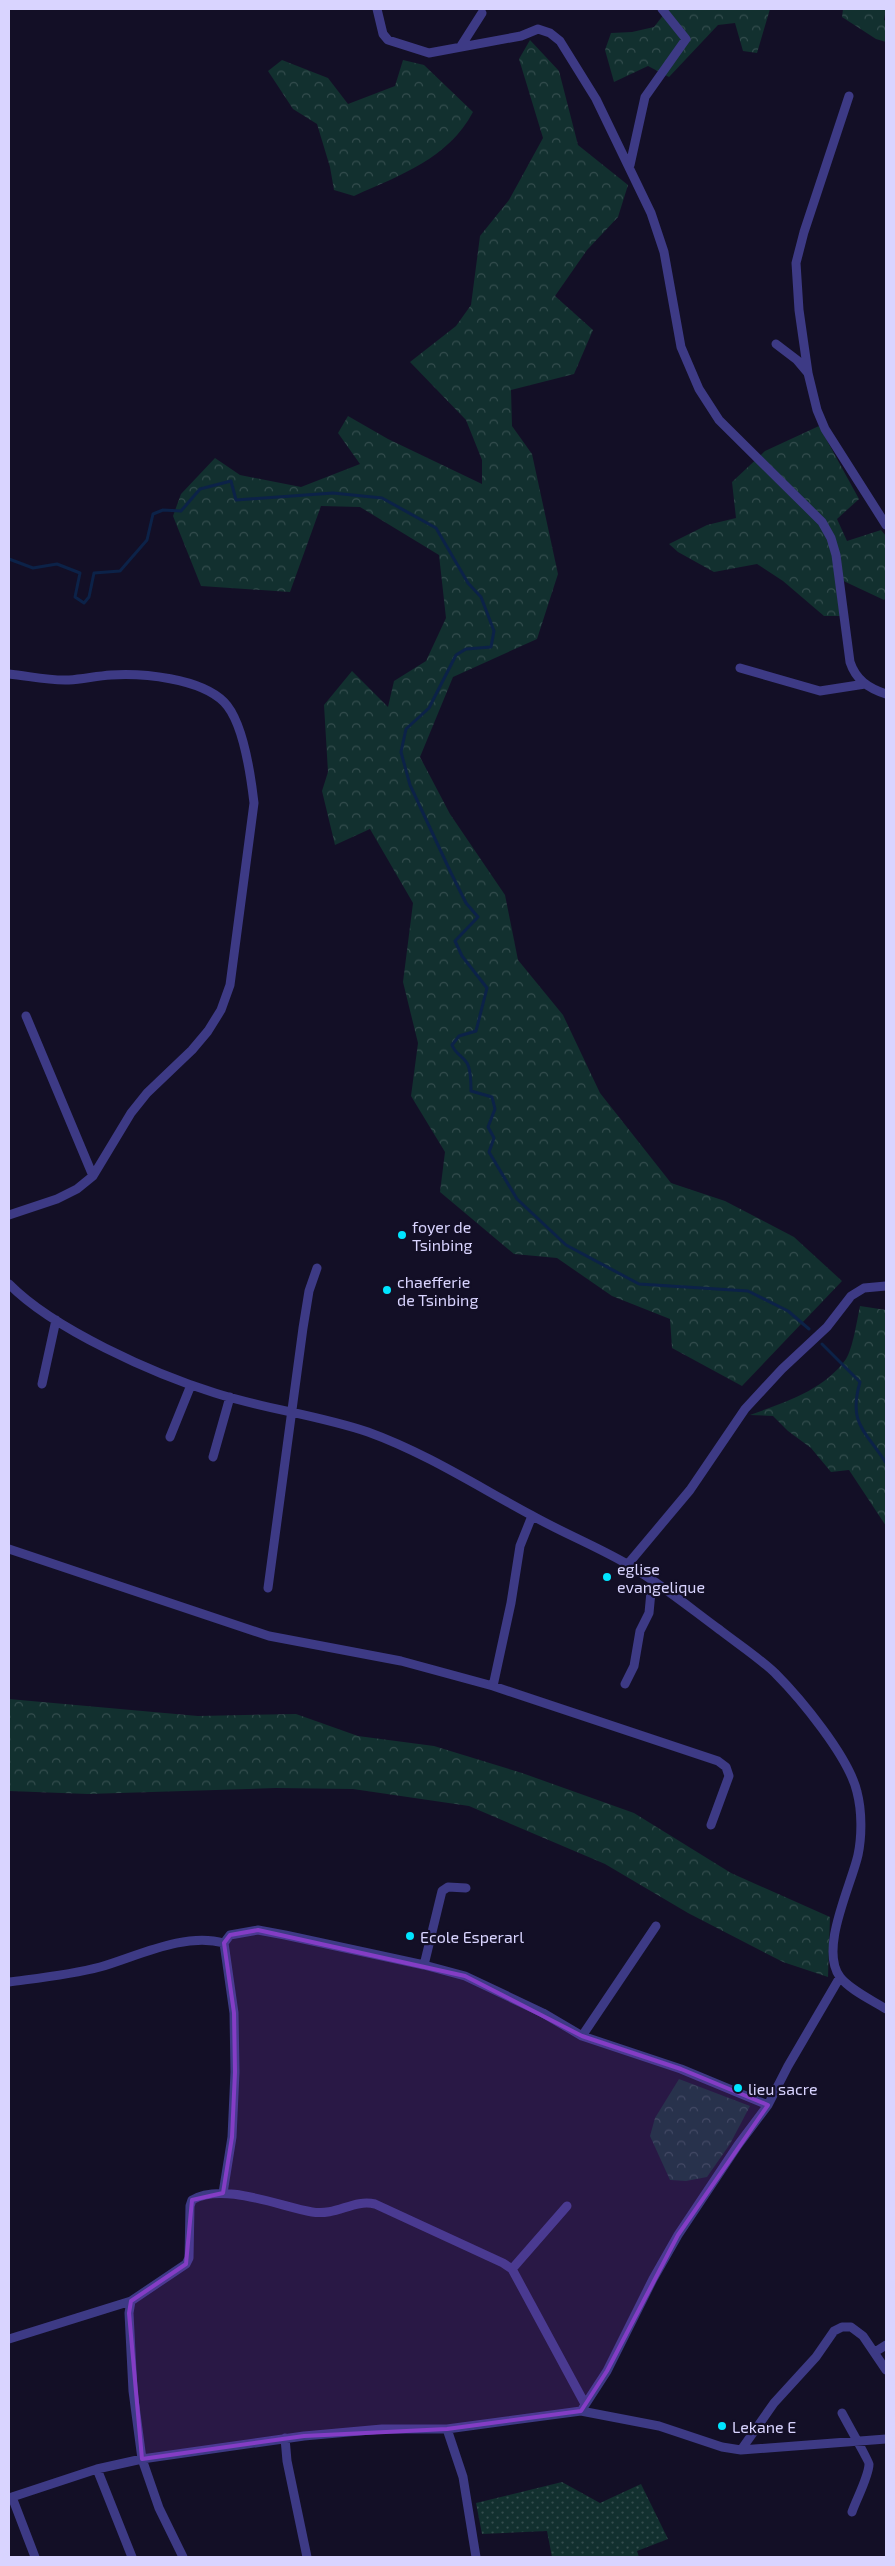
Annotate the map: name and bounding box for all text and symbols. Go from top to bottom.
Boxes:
place label: foyer de Tsinbing [412,1217,472,1254]
marker: foyer de Tsinbing [396,1229,408,1241]
place label: chaefferie de Tsinbing [397,1272,478,1309]
marker: chaefferie de Tsinbing [381,1284,393,1296]
place label: eglise evangelique [617,1559,705,1596]
marker: eglise evangelique [601,1571,613,1583]
place label: Ecole Esperarl [420,1927,524,1946]
marker: Ecole Esperarl [404,1930,416,1942]
place label: lieu sacre [748,2079,818,2098]
marker: lieu sacre [732,2082,744,2094]
place label: Lekane E [732,2417,796,2436]
marker: Lekane E [716,2420,728,2432]

